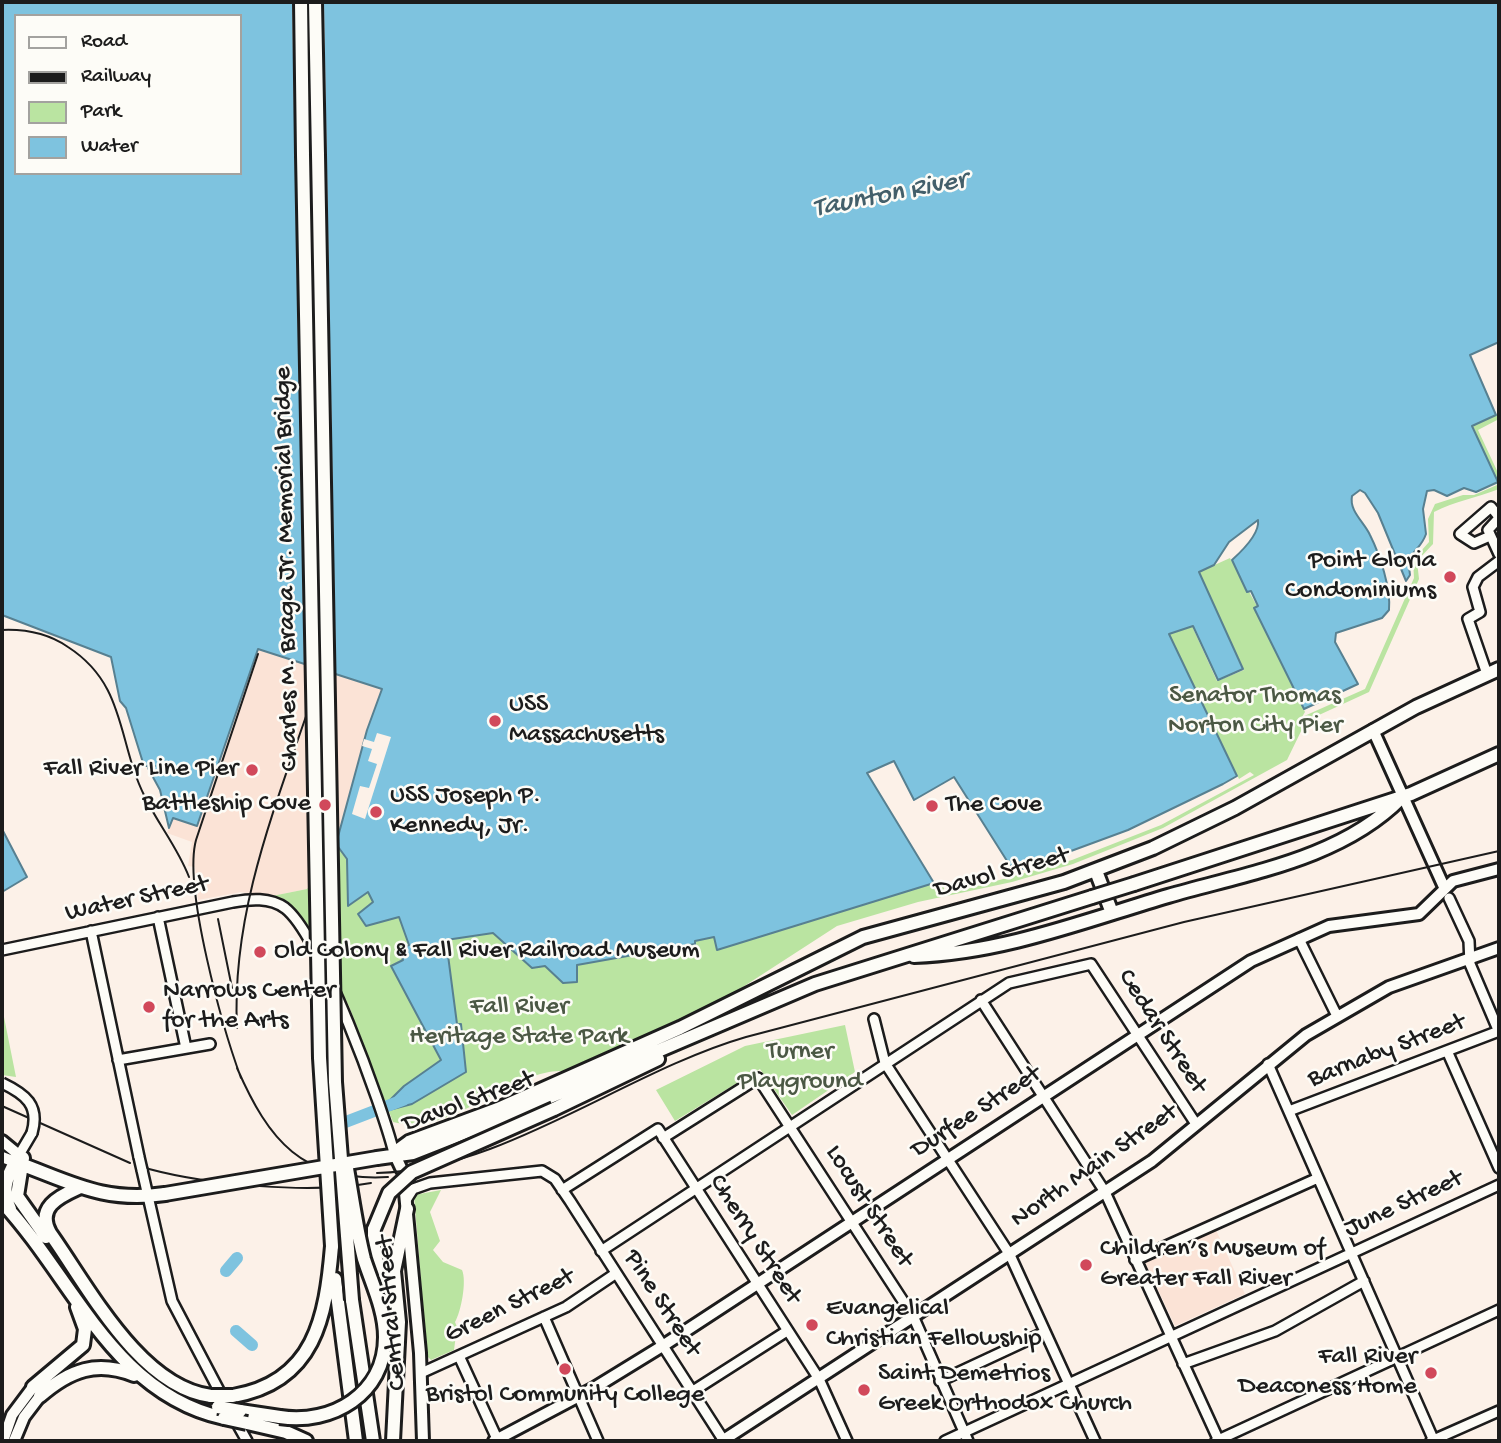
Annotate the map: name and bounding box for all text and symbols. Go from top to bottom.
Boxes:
legend [14,14,242,175]
text: Road [81,30,127,55]
text: Railway [81,65,151,90]
text: Park [81,100,121,125]
text: Water [81,135,137,160]
water label: Taunton River [810,165,970,227]
street label: Charles M. Braga Jr. Memorial Bridge [269,366,307,772]
place label: Point Gloria Condominiums [1285,546,1436,608]
marker: Point Gloria Condominiums [1442,569,1458,585]
park label: Senator Thomas Norton City Pier [1168,681,1342,742]
place label: USS Massachusetts [509,690,664,752]
marker: USS Massachusetts [487,713,503,729]
place label: Fall River Line Pier [43,754,238,786]
marker: Fall River Line Pier [244,762,260,778]
place label: USS Joseph P. Kennedy, Jr. [390,781,541,842]
place label: Battleship Cove [142,789,311,821]
place label: The Cove [946,790,1042,822]
marker: Battleship Cove [317,797,333,813]
marker: The Cove [924,798,940,814]
marker: USS Joseph P. Kennedy, Jr. [368,804,384,820]
street label: Davol Street [932,841,1072,907]
street label: Water Street [63,870,211,930]
place label: Old Colony & Fall River Railroad Museum [274,936,700,968]
marker: Old Colony & Fall River Railroad Museum [252,944,268,960]
street label: Cedar Street [1109,964,1213,1100]
place label: Narrows Center for the Arts [163,976,335,1038]
park label: Fall River Heritage State Park [409,992,629,1054]
marker: Narrows Center for the Arts [141,999,157,1015]
street label: Barnaby Street [1304,1008,1470,1096]
park label: Turner Playground [738,1037,862,1098]
street label: Durfee Street [906,1059,1048,1167]
street label: Davol Street [399,1065,539,1141]
street label: North Main Street [1006,1098,1184,1236]
street label: Locust Street [817,1140,919,1274]
street label: June Street [1340,1164,1468,1246]
street label: Cherry Street [701,1169,807,1311]
street label: Central Street [371,1234,415,1392]
place label: Children’s Museum of Greater Fall River [1100,1234,1325,1296]
street label: Pine Street [615,1245,707,1363]
marker: Children’s Museum of Greater Fall River [1078,1257,1094,1273]
street label: Green Street [440,1262,580,1352]
place label: Evangelical Christian Fellowship [826,1294,1041,1356]
marker: Evangelical Christian Fellowship [804,1317,820,1333]
place label: Fall River Deaconess Home [1239,1342,1417,1404]
place label: Saint Demetrios Greek Orthodox Church [878,1359,1132,1420]
marker: Bristol Community College [557,1361,573,1377]
marker: Fall River Deaconess Home [1423,1365,1439,1381]
place label: Bristol Community College [426,1380,704,1412]
marker: Saint Demetrios Greek Orthodox Church [856,1382,872,1398]

